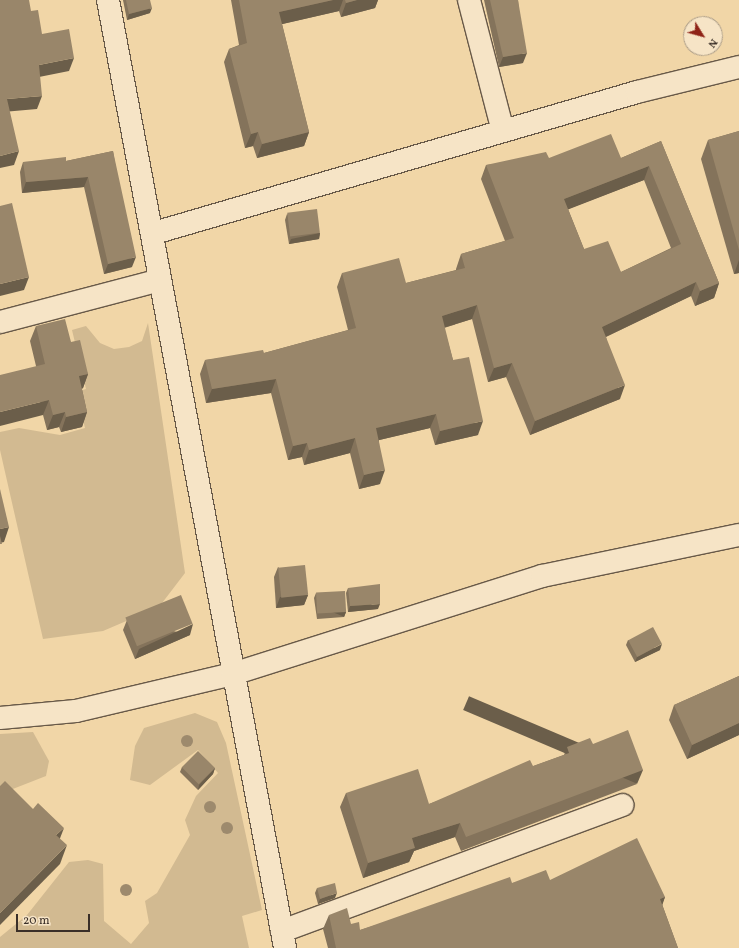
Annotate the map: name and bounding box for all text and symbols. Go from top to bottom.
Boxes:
north arrow [683,16,723,56]
text: N [704,35,721,51]
scale bar [18,906,92,932]
text: 20 m [23,913,50,929]

